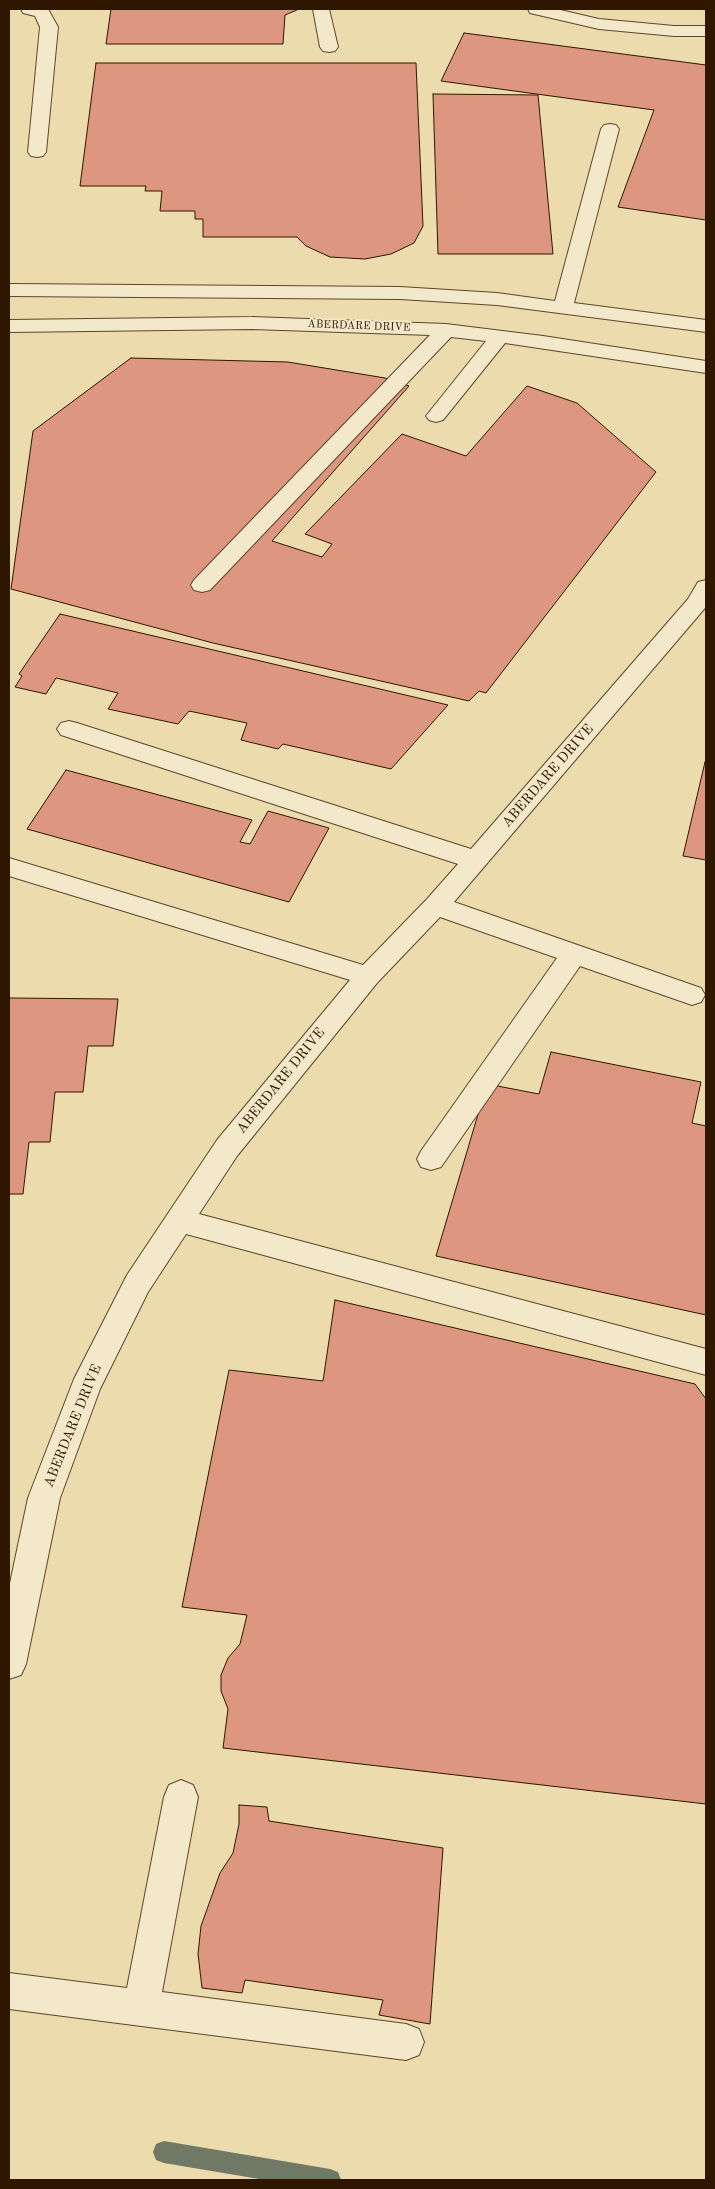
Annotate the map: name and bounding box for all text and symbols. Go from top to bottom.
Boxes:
street label: ABERDARE DRIVE [307,318,411,334]
street label: ABERDARE DRIVE [499,721,597,831]
street label: ABERDARE DRIVE [233,1025,329,1137]
street label: ABERDARE DRIVE [41,1362,105,1490]

